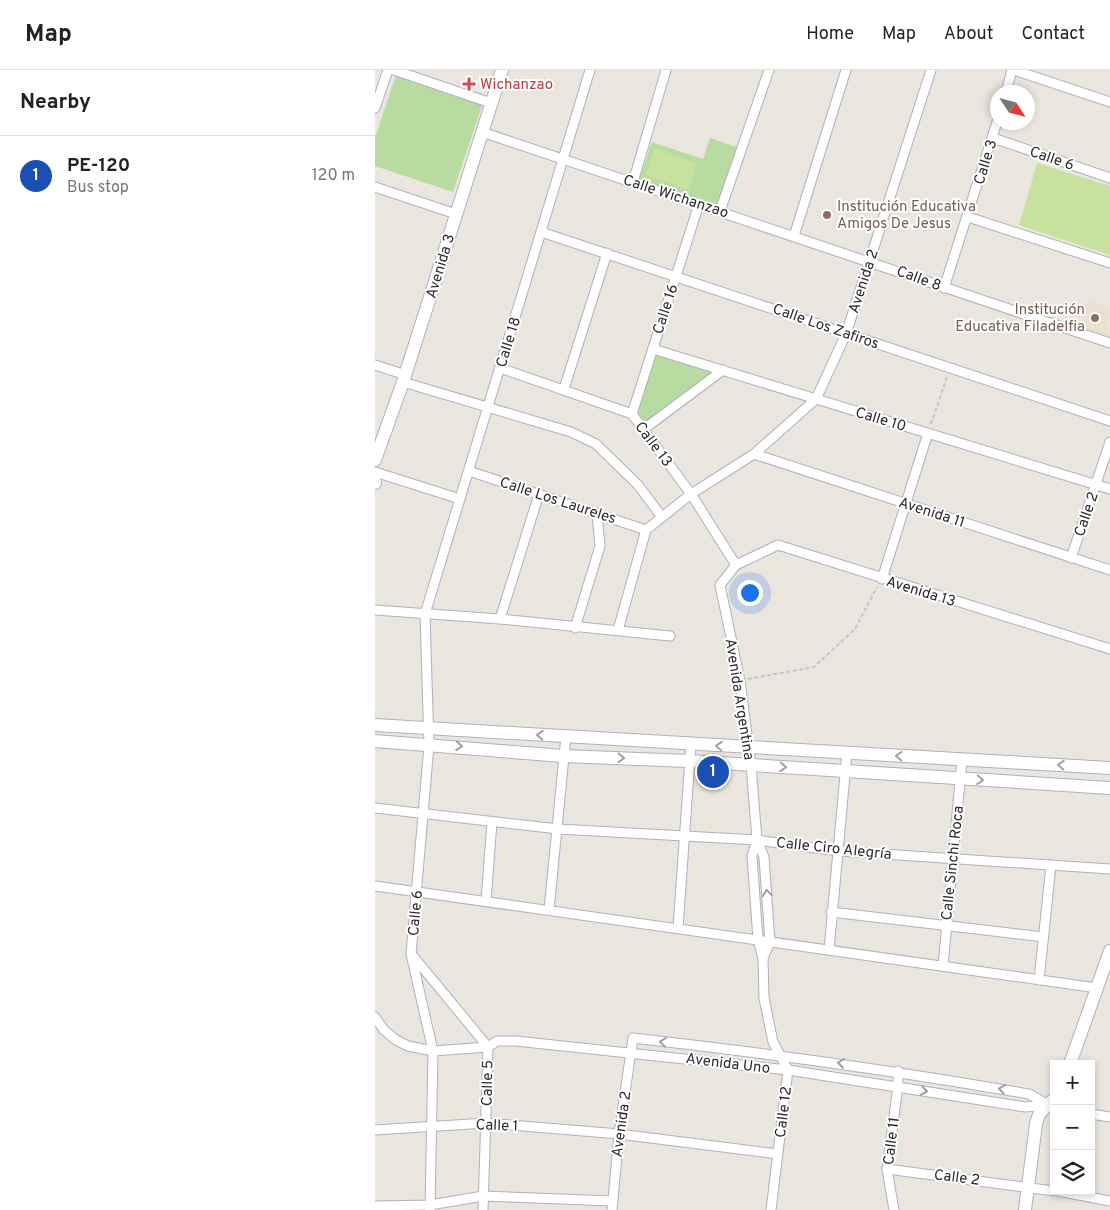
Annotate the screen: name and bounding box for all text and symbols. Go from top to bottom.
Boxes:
text: Map [25,20,72,50]
text: Home [806,23,854,46]
text: Map [882,23,916,46]
text: About [944,23,993,46]
text: Contact [1021,23,1085,46]
place label: Wichanzao [480,76,553,95]
marker: Wichanzao [462,77,476,91]
north arrow [990,85,1035,130]
text: Nearby [20,89,91,116]
street label: Calle 3 [971,138,1002,187]
street label: Calle 6 [1027,143,1076,176]
text: PE-120 [67,154,130,178]
text: 1 [33,166,39,186]
text: 120 m [312,166,355,186]
street label: Calle Wichanzao [620,171,731,223]
text: Bus stop [67,178,129,198]
place label: Institución Educativa Amigos De Jesus [837,198,976,234]
marker: Institución Educativa Amigos De Jesus [821,209,833,221]
street label: Avenida 3 [423,232,460,301]
street label: Avenida 2 [845,247,884,316]
street label: Calle 8 [894,263,943,296]
street label: Calle 16 [649,282,683,337]
street label: Calle Los Zafiros [770,300,881,355]
place label: Institución Educativa Filadelfia [955,301,1085,337]
marker: Institución Educativa Filadelfia [1089,312,1101,324]
street label: Calle 18 [493,315,526,370]
street label: Calle 10 [853,404,908,437]
street label: Calle 13 [630,419,676,471]
street label: Calle Los Laureles [497,474,618,529]
street label: Calle 2 [1071,490,1104,539]
street label: Avenida 11 [896,494,967,533]
street label: Avenida 13 [883,573,958,612]
your location [737,580,763,606]
street label: Avenida Argentina [720,637,758,761]
one-way arrow [535,729,543,740]
one-way arrow [715,740,723,751]
one-way arrow [455,741,463,752]
one-way arrow [895,751,903,762]
one-way arrow [617,753,625,763]
pin: 1 [697,753,729,791]
one-way arrow [1057,760,1065,771]
one-way arrow [779,762,787,773]
one-way arrow [976,774,984,785]
street label: Calle Sinchi Roca [938,805,969,921]
street label: Calle Ciro Alegría [775,834,892,865]
street label: Calle 6 [405,889,428,937]
one-way arrow [761,889,772,897]
one-way arrow [659,1036,667,1047]
street label: Avenida Uno [685,1050,771,1079]
one-way arrow [837,1058,845,1069]
street label: Calle 5 [479,1060,498,1106]
map controls [1050,1060,1095,1195]
button: + [1050,1060,1095,1105]
one-way arrow [998,1084,1006,1094]
street label: Calle 12 [772,1085,797,1139]
one-way arrow [919,1085,928,1095]
street label: Avenida 2 [608,1090,637,1158]
button: − [1050,1105,1095,1150]
street label: Calle 1 [475,1116,519,1137]
street label: Calle 11 [880,1116,905,1166]
button: layers [1050,1150,1095,1195]
street label: Calle 2 [933,1166,981,1191]

